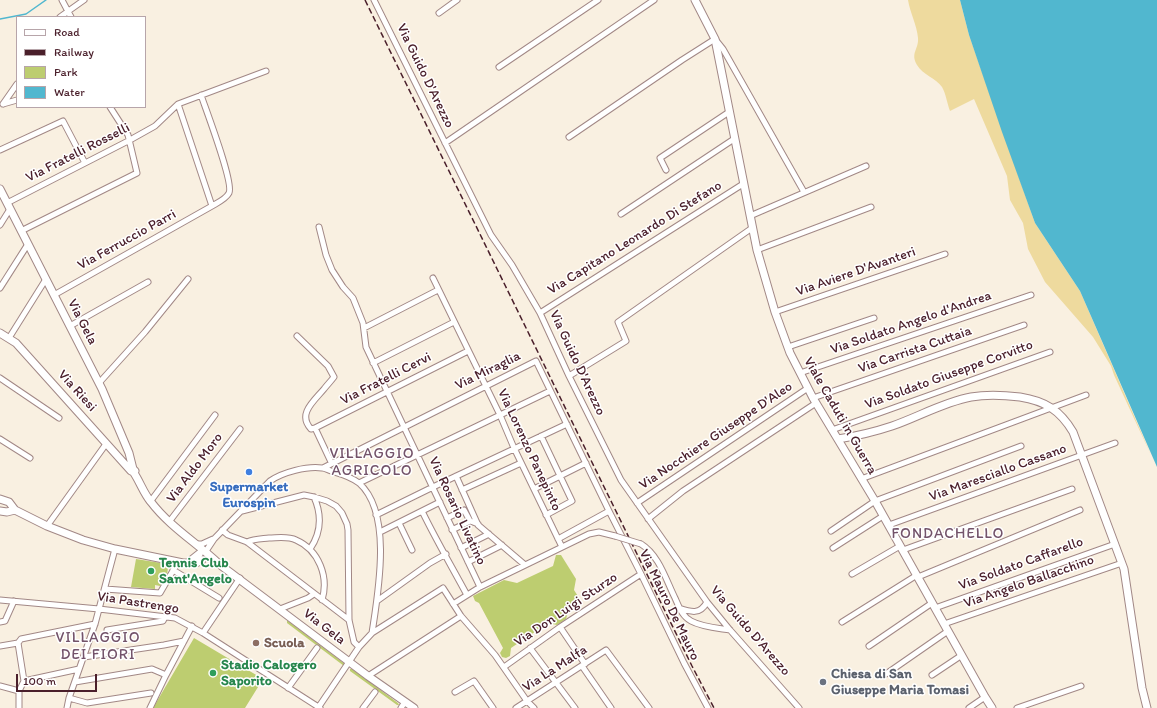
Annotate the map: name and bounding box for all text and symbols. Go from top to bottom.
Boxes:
legend [16,16,146,108]
street label: Via Guido D'Arezzo [392,21,458,131]
text: Road [54,25,80,39]
text: Railway [54,45,94,59]
text: Park [54,65,78,79]
text: Water [54,85,85,99]
street label: Via Fratelli Rosselli [23,120,133,186]
street label: Via Capitano Leonardo Di Stefano [545,177,725,299]
street label: Via Ferruccio Parri [75,206,179,274]
street label: Via Aviere D'Avanteri [794,244,918,300]
street label: Via Soldato Angelo d'Andrea [828,288,994,358]
street label: Via Gela [63,296,101,348]
street label: Via Guido D'Arezzo [545,308,609,418]
street label: Via Carrista Cuttaia [856,323,974,377]
street label: Via Soldato Giuseppe Corvitto [863,337,1035,413]
street label: Via Miraglia [452,348,524,394]
street label: Via Fratelli Cervi [338,349,434,409]
street label: Viale Caduti in Guerra [799,354,881,478]
street label: Via Riesi [54,367,100,415]
street label: Via Nocchiere Giuseppe D'Aleo [636,378,796,494]
street label: Via Lorenzo Panepinto [493,386,565,514]
street label: Via Aldo Moro [163,430,227,506]
street label: Via Maresciallo Cassano [927,440,1069,506]
district label: VILLAGGIO AGRICOLO [329,445,415,480]
street label: Via Rosario Livatino [425,454,489,568]
marker: Supermarket Eurospin [244,467,254,477]
place label: Supermarket Eurospin [210,479,288,512]
district label: FONDACHELLO [891,525,1005,543]
street label: Via Soldato Caffarello [956,534,1086,594]
street label: Via Mauro De Mauro [635,547,703,663]
street label: Via Angelo Ballacchino [962,552,1096,612]
place label: Tennis Club Sant'Angelo [159,555,232,588]
marker: Tennis Club Sant'Angelo [146,566,156,576]
street label: Via Don Luigi Sturzo [511,569,621,651]
street label: Via Guido D'Arezzo [706,583,794,679]
street label: Via Pastrengo [96,588,180,618]
street label: Via Gela [300,605,348,649]
district label: VILLAGGIO DEI FIORI [55,629,141,664]
place label: Scuola [264,635,305,651]
marker: Scuola [251,638,261,648]
street label: Via La Malfa [519,642,591,696]
place label: Stadio Calogero Saporito [221,657,317,690]
scale bar [18,666,99,692]
place label: Chiesa di San Giuseppe Maria Tomasi [831,666,969,698]
marker: Stadio Calogero Saporito [208,668,218,678]
text: 100 m [23,674,56,688]
marker: Chiesa di San Giuseppe Maria Tomasi [818,677,828,687]

